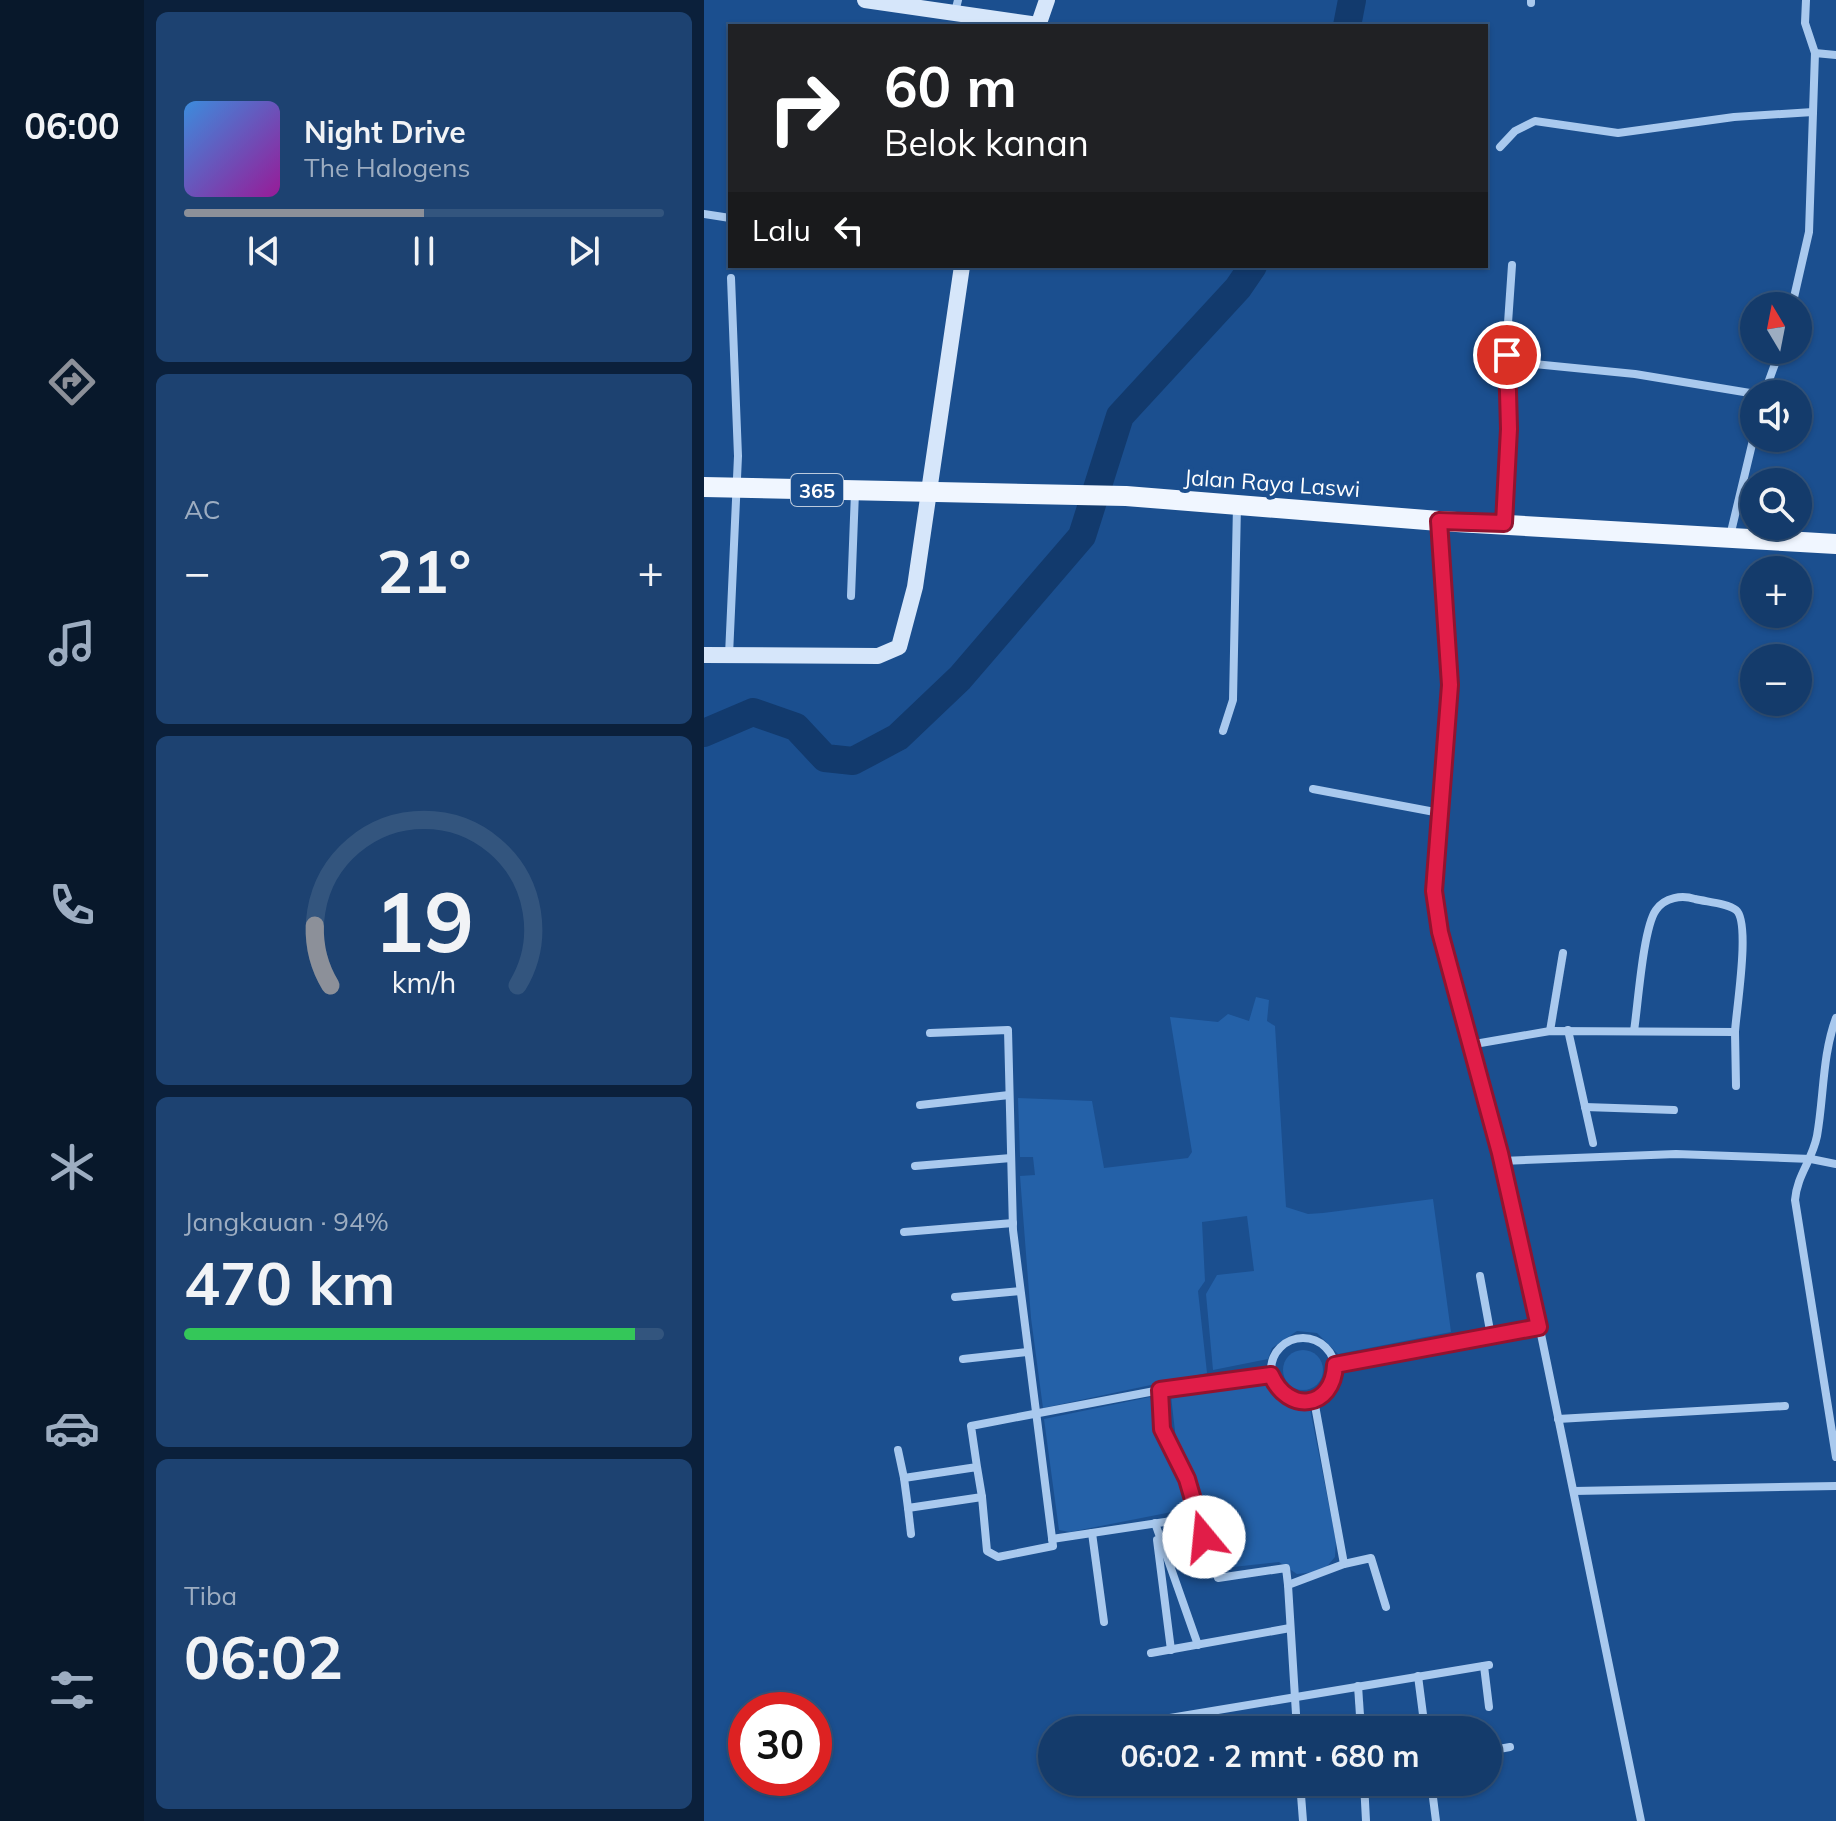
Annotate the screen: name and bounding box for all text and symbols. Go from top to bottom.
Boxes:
text: 60 m [884,51,1017,121]
icon: right [752,56,856,160]
text: 06:00 [24,103,120,148]
text: Night Drive [304,113,466,151]
text: Belok kanan [884,120,1089,165]
text: The Halogens [304,151,470,184]
icon: left [827,208,871,252]
text: Lalu [752,211,811,249]
icon: previous [242,229,286,273]
icon: pause [402,229,446,273]
icon: next [562,229,606,273]
north arrow [1740,292,1812,364]
map controls [1740,292,1812,716]
pin [1473,321,1541,389]
icon: arrive [1485,333,1529,377]
icon: directions [44,354,100,410]
button: sound [1740,380,1812,452]
street label: Jalan Raya Laswi [1183,463,1361,503]
button: search [1740,468,1812,540]
road number: 365 [791,474,843,506]
text: AC [184,493,221,526]
text: 21° [377,533,471,608]
text: − [184,544,210,599]
text: + [638,544,664,599]
button: + [1740,556,1812,628]
icon: music [44,615,100,671]
button: − [1740,644,1812,716]
text: 19 [374,868,474,973]
icon: phone [44,877,100,933]
text: km/h [392,965,456,1001]
icon: climate [44,1139,100,1195]
text: Jangkauan · 94% [184,1205,389,1238]
text: 470 km [184,1245,396,1320]
icon: car [44,1400,100,1456]
position arrow [1162,1495,1246,1579]
text: Tiba [184,1579,237,1612]
text: 06:02 [184,1619,343,1694]
icon: filters [44,1662,100,1718]
speed limit sign: 30 [728,1692,832,1796]
text: 06:02 · 2 mnt · 680 m [1120,1737,1420,1775]

